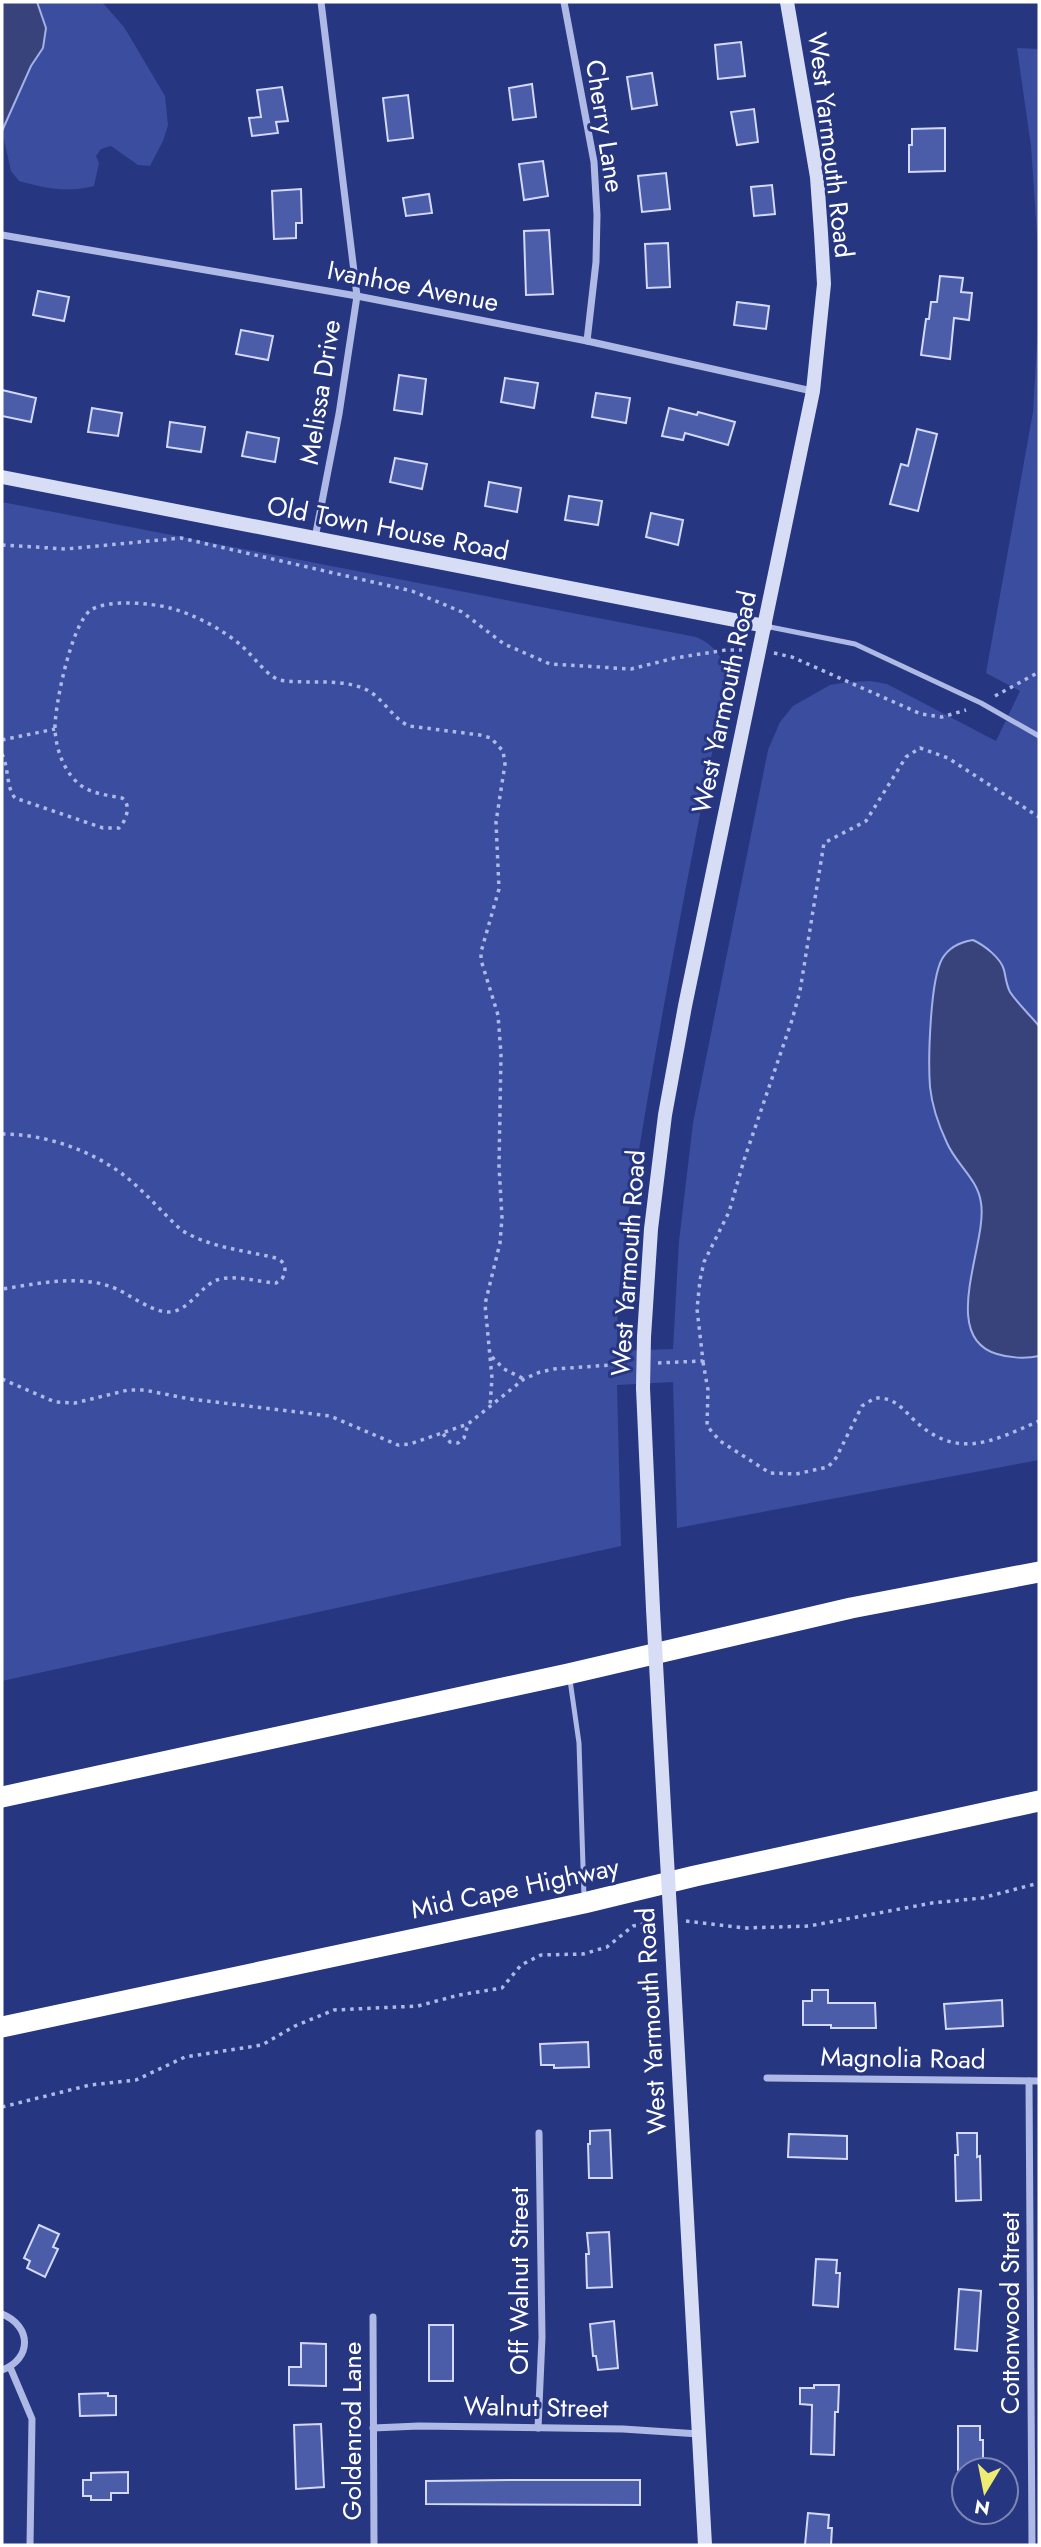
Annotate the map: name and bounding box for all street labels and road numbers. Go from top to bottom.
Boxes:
street label: West Yarmouth Road [798,30,864,260]
street label: Cherry Lane [576,57,634,195]
street label: Ivanhoe Avenue [324,251,502,321]
street label: Melissa Drive [290,317,350,467]
street label: Old Town House Road [264,486,512,570]
street label: West Yarmouth Road [682,587,766,817]
street label: West Yarmouth Road [601,1149,655,1377]
street label: Mid Cape Highway [407,1847,623,1929]
street label: West Yarmouth Road [626,1907,676,2135]
street label: Magnolia Road [820,2038,986,2078]
street label: Off Walnut Street [500,2186,538,2375]
street label: Cottonwood Street [991,2211,1029,2414]
street label: Goldenrod Lane [333,2342,371,2520]
street label: Walnut Street [463,2387,610,2427]

